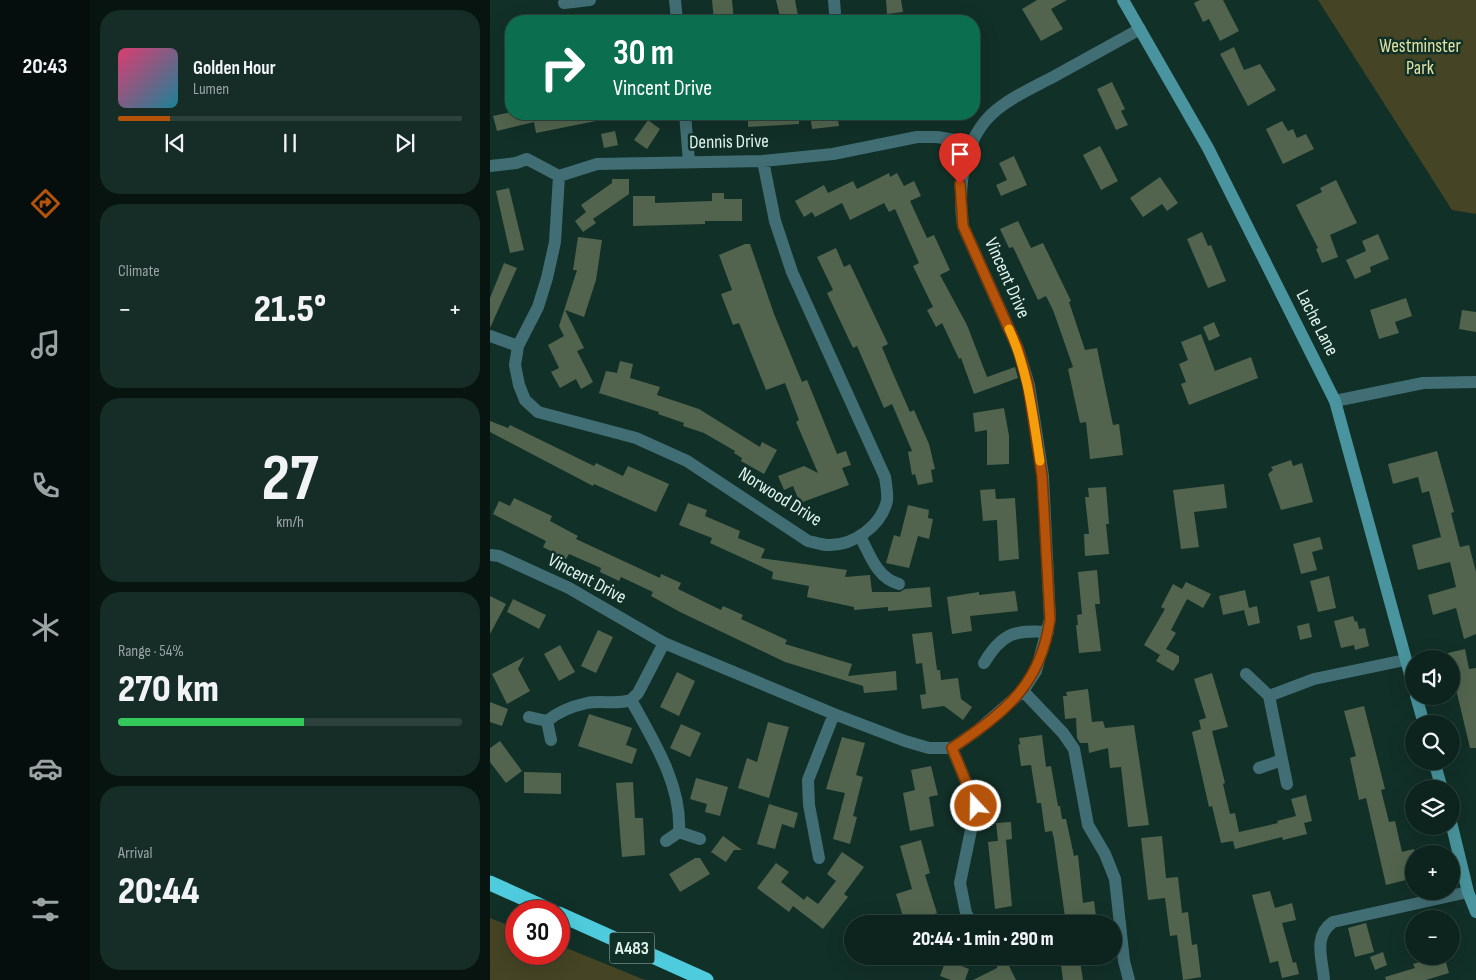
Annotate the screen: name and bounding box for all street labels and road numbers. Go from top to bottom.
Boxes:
street label: Dennis Drive [689,130,769,154]
street label: Vincent Drive [979,234,1035,322]
street label: Lache Lane [1291,286,1343,360]
street label: Norwood Drive [734,462,826,532]
street label: Vincent Drive [544,549,630,609]
road number: A483 [610,932,654,964]

